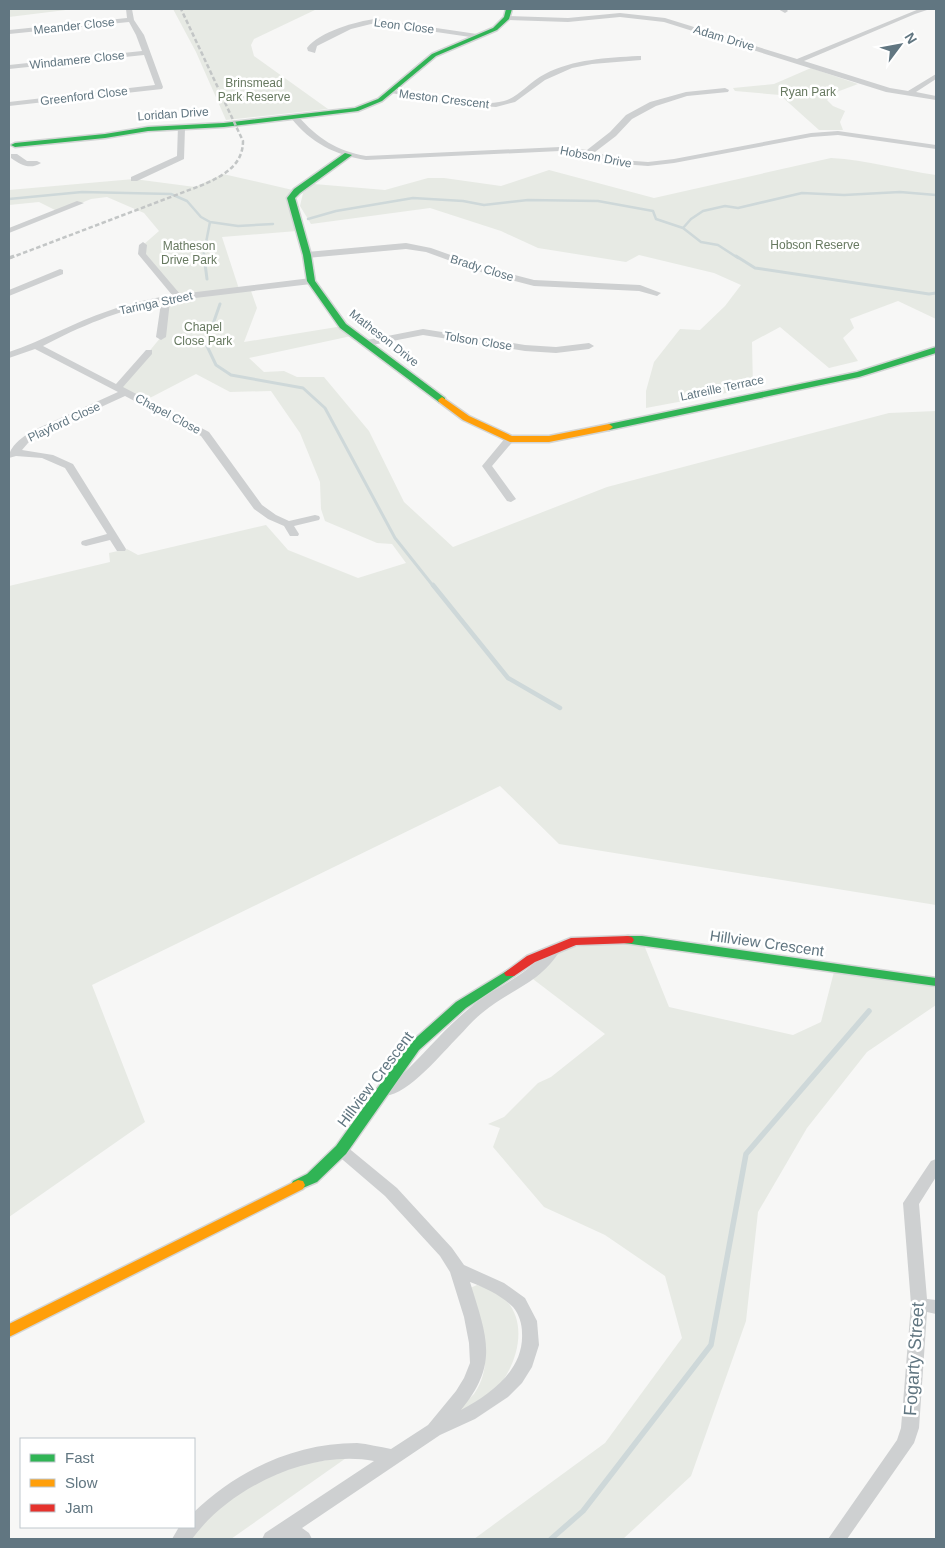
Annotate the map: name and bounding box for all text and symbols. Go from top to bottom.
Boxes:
street label: Meander Close [33,15,116,37]
street label: Leon Close [373,15,435,37]
north arrow [875,20,925,70]
street label: Adam Drive [692,22,756,54]
text: N [902,30,920,47]
street label: Windamere Close [29,48,125,72]
park label: Brinsmead Park Reserve [218,76,291,104]
street label: Greenford Close [39,84,129,108]
park label: Ryan Park [780,85,837,99]
street label: Meston Crescent [398,87,491,112]
street label: Loridan Drive [137,105,209,123]
street label: Hobson Drive [559,143,633,171]
park label: Hobson Reserve [770,238,860,252]
park label: Matheson Drive Park [161,239,218,267]
street label: Brady Close [449,252,516,284]
street label: Taringa Street [118,288,195,318]
street label: Matheson Drive [347,307,422,370]
park label: Chapel Close Park [174,320,233,348]
street label: Tolson Close [443,329,513,353]
street label: Latreille Terrace [679,372,765,404]
street label: Chapel Close [133,391,203,437]
street label: Playford Close [26,399,103,445]
street label: Hillview Crescent [709,927,826,960]
street label: Hillview Crescent [334,1027,417,1130]
street label: Fogarty Street [900,1301,928,1417]
legend [20,1438,195,1528]
text: Fast [65,1449,95,1466]
text: Slow [65,1474,98,1491]
text: Jam [65,1499,93,1516]

